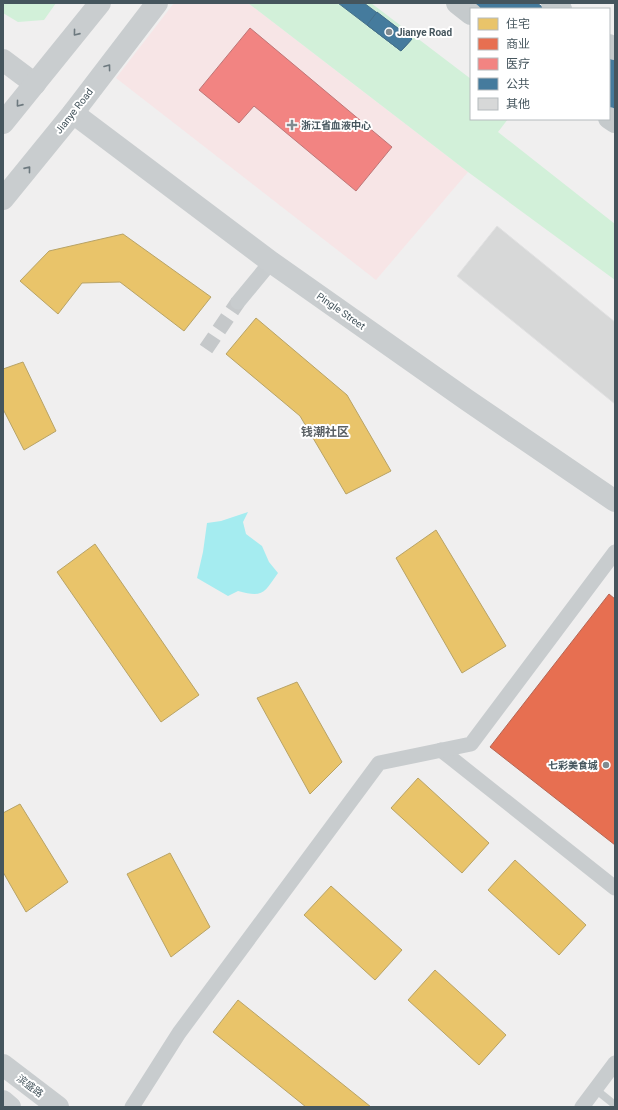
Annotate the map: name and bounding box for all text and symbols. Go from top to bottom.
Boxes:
legend [470,8,610,120]
text: 住宅 [506,17,530,31]
marker: Jianye Road [384,27,394,37]
place label: Jianye Road [397,27,452,38]
one-way arrow [73,29,80,36]
text: 商业 [506,37,530,51]
text: 医疗 [506,57,530,71]
one-way arrow [104,65,111,72]
text: 公共 [506,77,530,91]
street label: Jianye Road [53,86,95,136]
text: 其他 [506,97,530,111]
one-way arrow [17,99,24,106]
marker: 浙江省血液中心 [286,119,298,131]
place label: 浙江省血液中心 [301,120,371,131]
one-way arrow [23,166,30,174]
street label: Pingle Street [315,290,367,332]
district label: 钱潮社区 [301,425,349,439]
place label: 七彩美食城 [548,759,598,771]
marker: 七彩美食城 [601,760,611,770]
street label: 滨盛路 [15,1073,45,1099]

